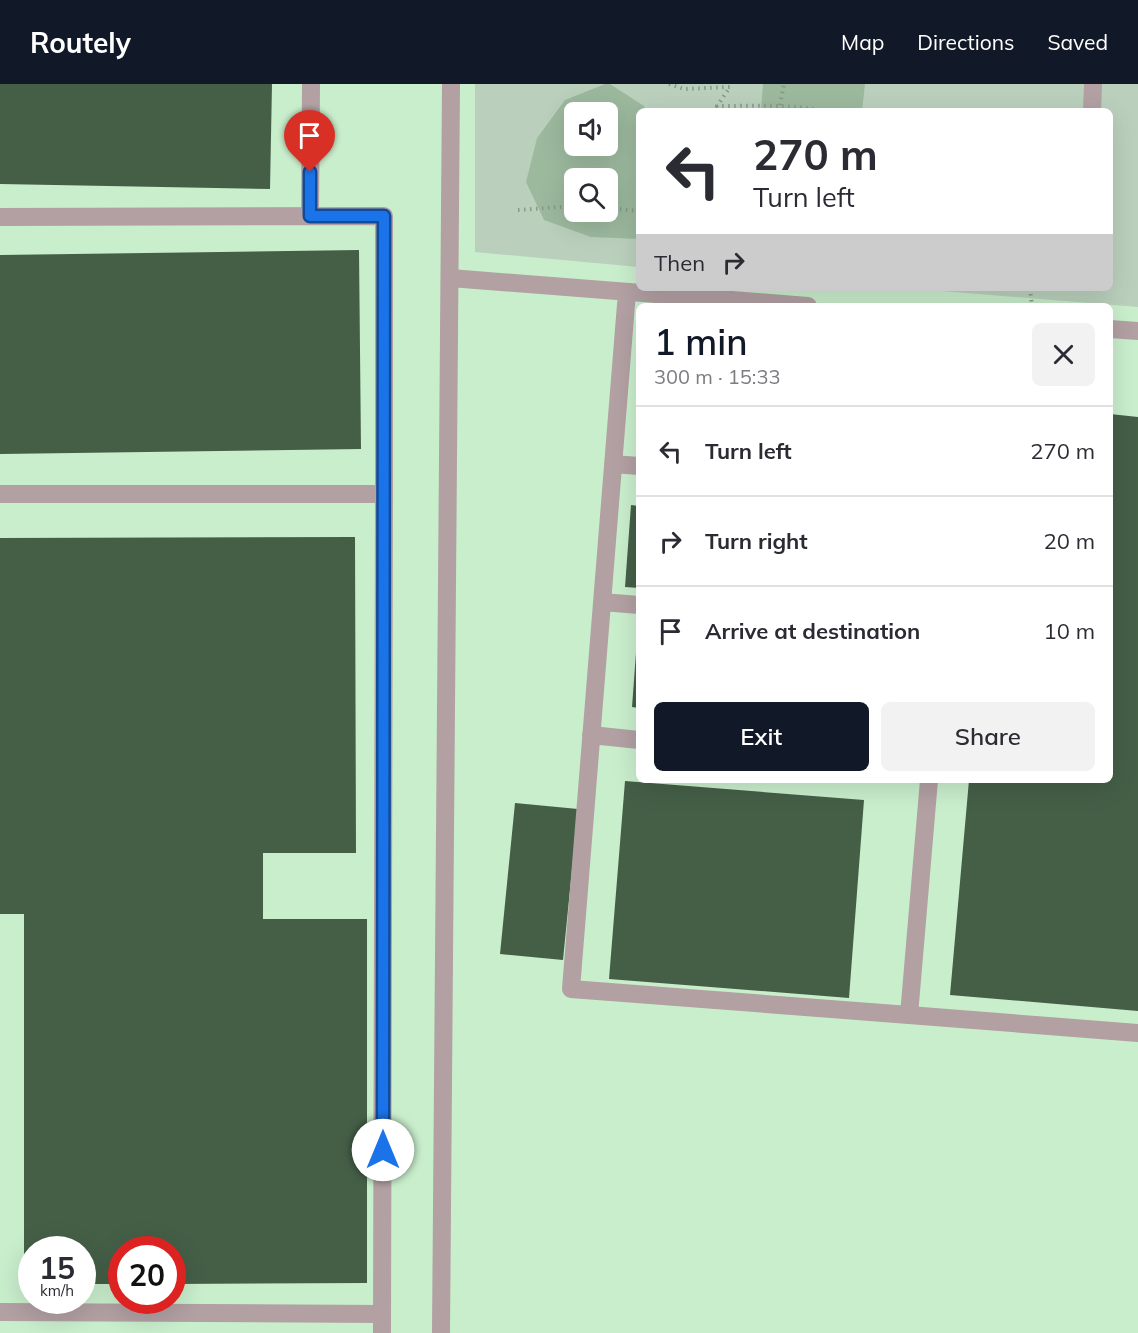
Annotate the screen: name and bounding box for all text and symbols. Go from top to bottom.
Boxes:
text: Routely [30,25,131,60]
text: Map [841,29,884,55]
text: Directions [917,29,1014,55]
text: Saved [1047,29,1108,55]
map controls [564,102,618,222]
button: sound [564,102,618,156]
pin [284,110,335,172]
icon: arrive [293,119,326,152]
text: 270 m [753,128,878,181]
icon: left [654,132,732,210]
button: search [564,168,618,222]
text: Turn left [753,180,855,214]
icon: right [717,246,750,279]
text: Then [654,249,705,277]
text: 1 min [654,319,748,364]
button: close [1032,323,1095,386]
text: 300 m · 15:33 [654,364,780,389]
icon: left [654,435,687,468]
text: Turn left [705,437,792,465]
text: 270 m [1030,437,1095,465]
icon: right [654,525,687,558]
text: Turn right [705,527,808,555]
text: 20 m [1044,527,1095,555]
icon: arrive [654,615,687,648]
text: Arrive at destination [705,617,920,645]
text: 10 m [1044,617,1095,645]
button: Exit [654,702,869,771]
button: Share [881,702,1095,771]
position arrow [351,1118,415,1182]
speed limit sign: 20 [108,1236,186,1314]
text: 15 [39,1249,75,1287]
text: km/h [40,1281,74,1300]

